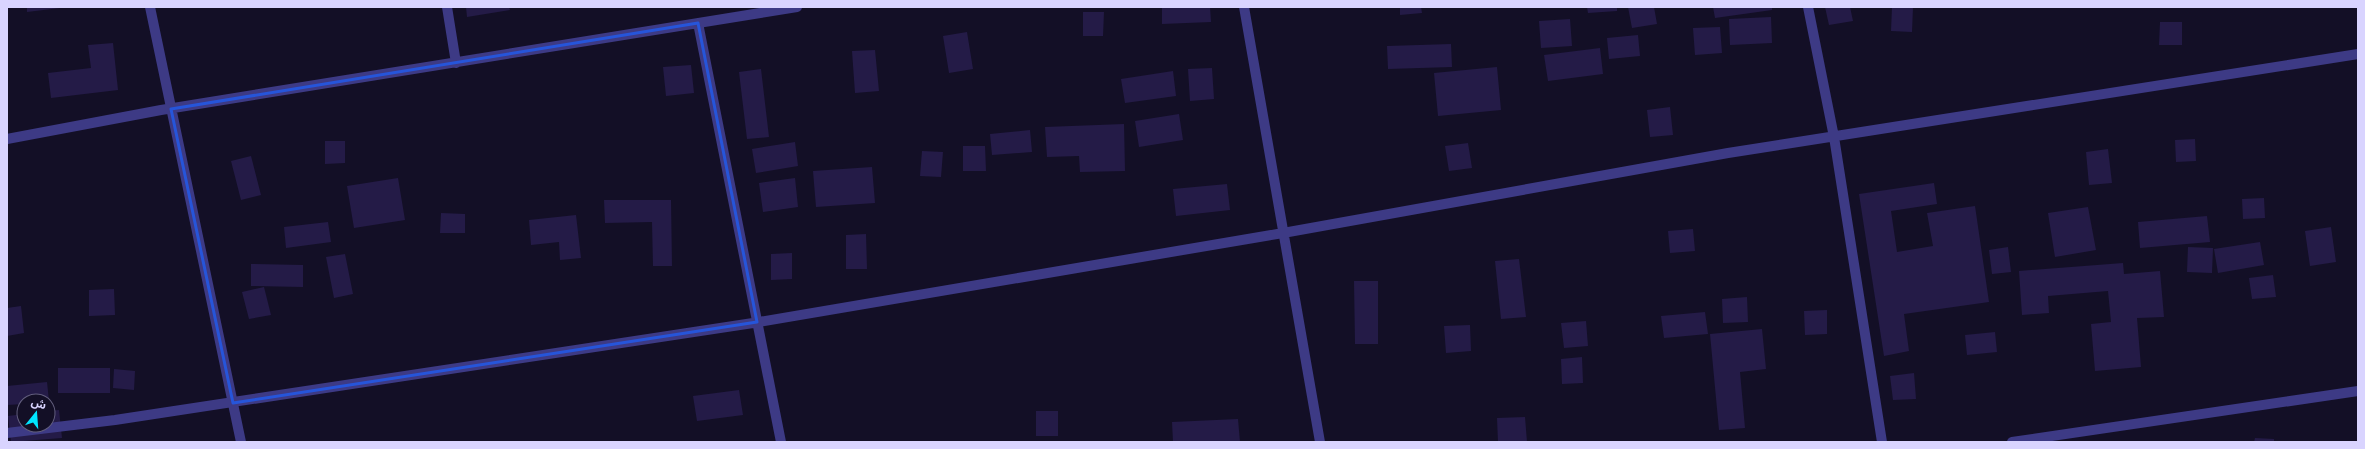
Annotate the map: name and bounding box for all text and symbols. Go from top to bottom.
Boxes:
north arrow [16,393,56,433]
text: ش [30,395,48,412]

